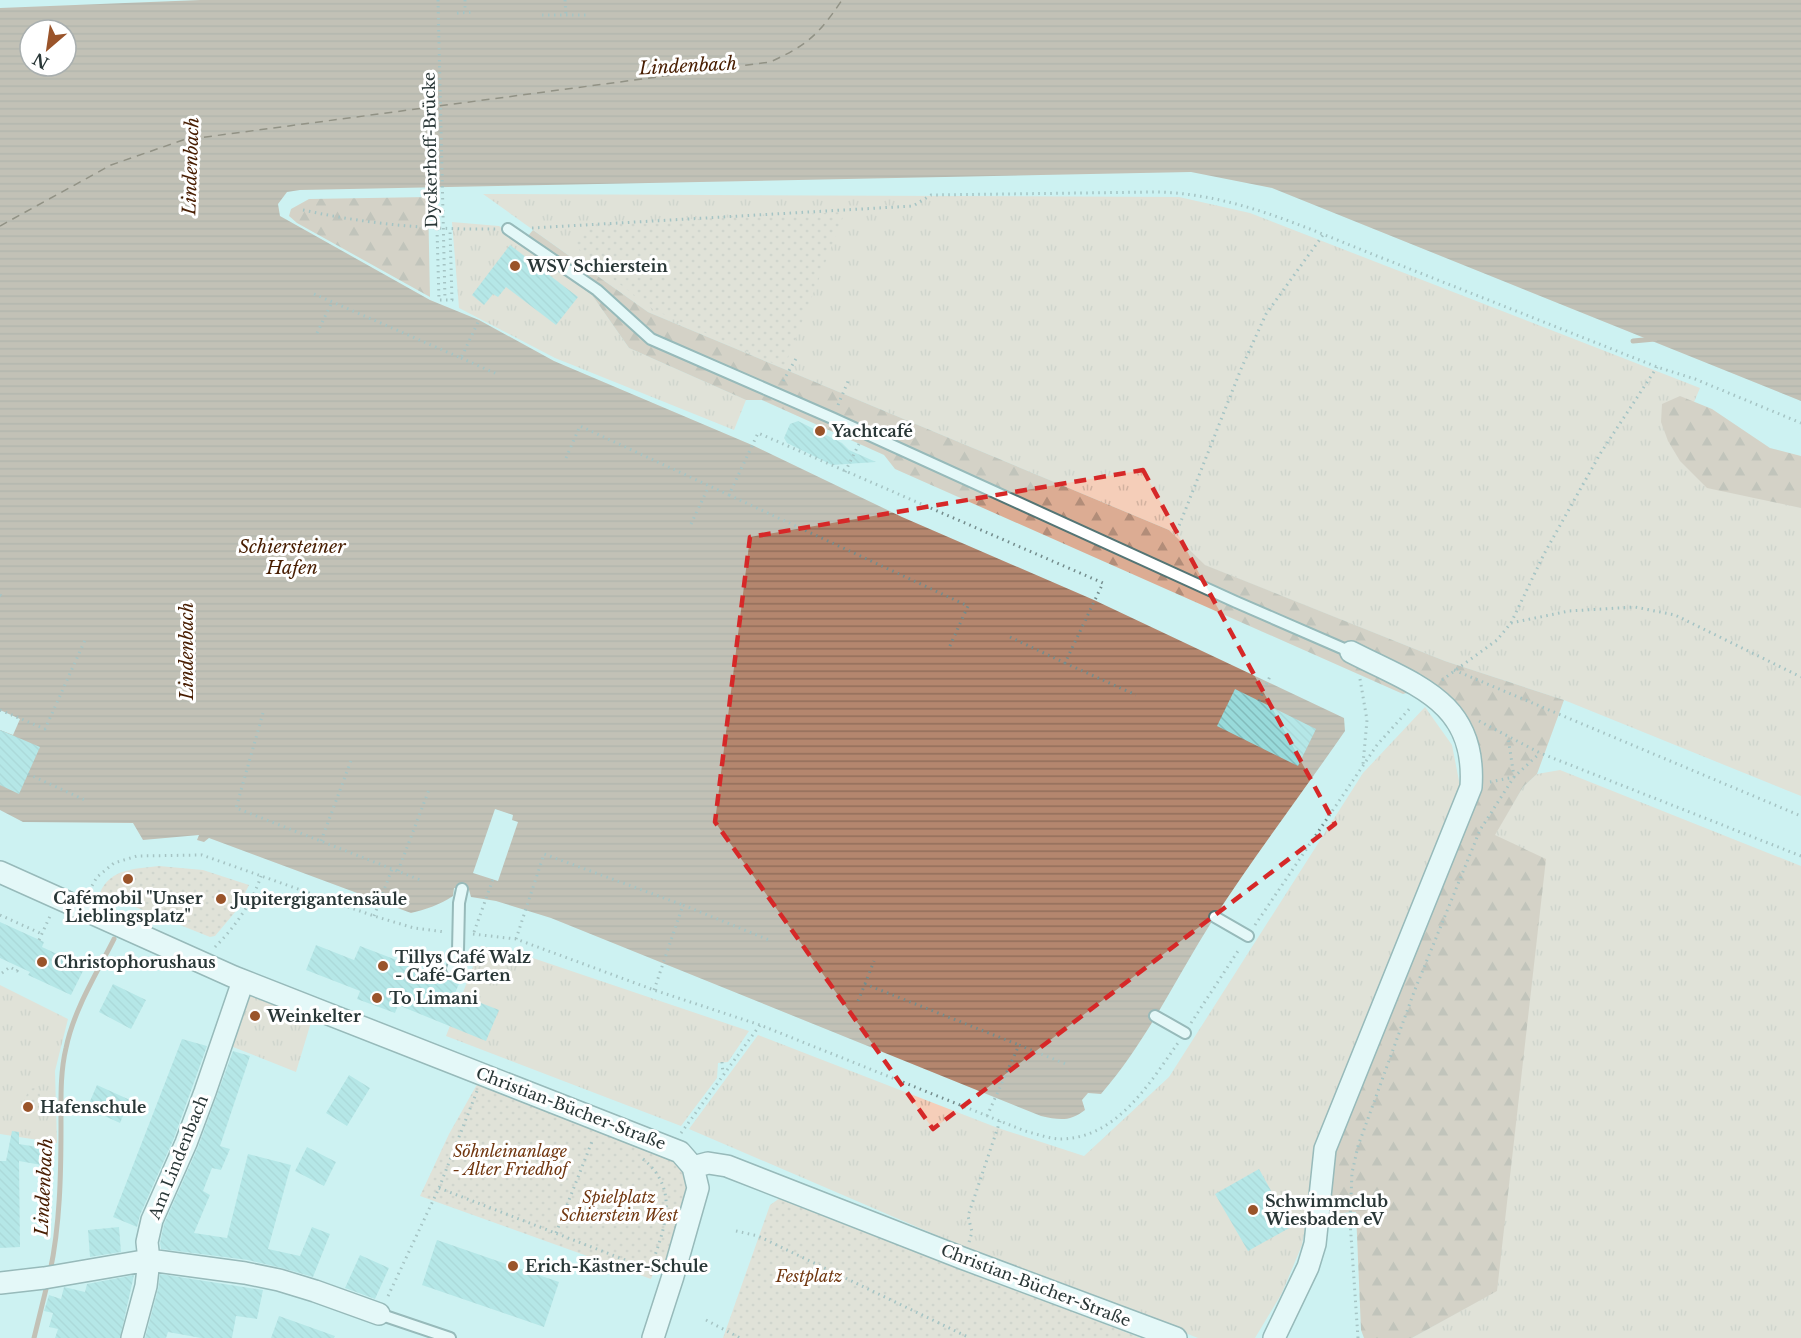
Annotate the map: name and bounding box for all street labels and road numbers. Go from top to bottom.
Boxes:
street label: Dyckerhoff-Brücke [419,72,441,228]
street label: Christian-Bücher-Straße [473,1062,669,1154]
street label: Am Lindenbach [144,1092,212,1223]
street label: Christian-Bücher-Straße [938,1239,1134,1331]

